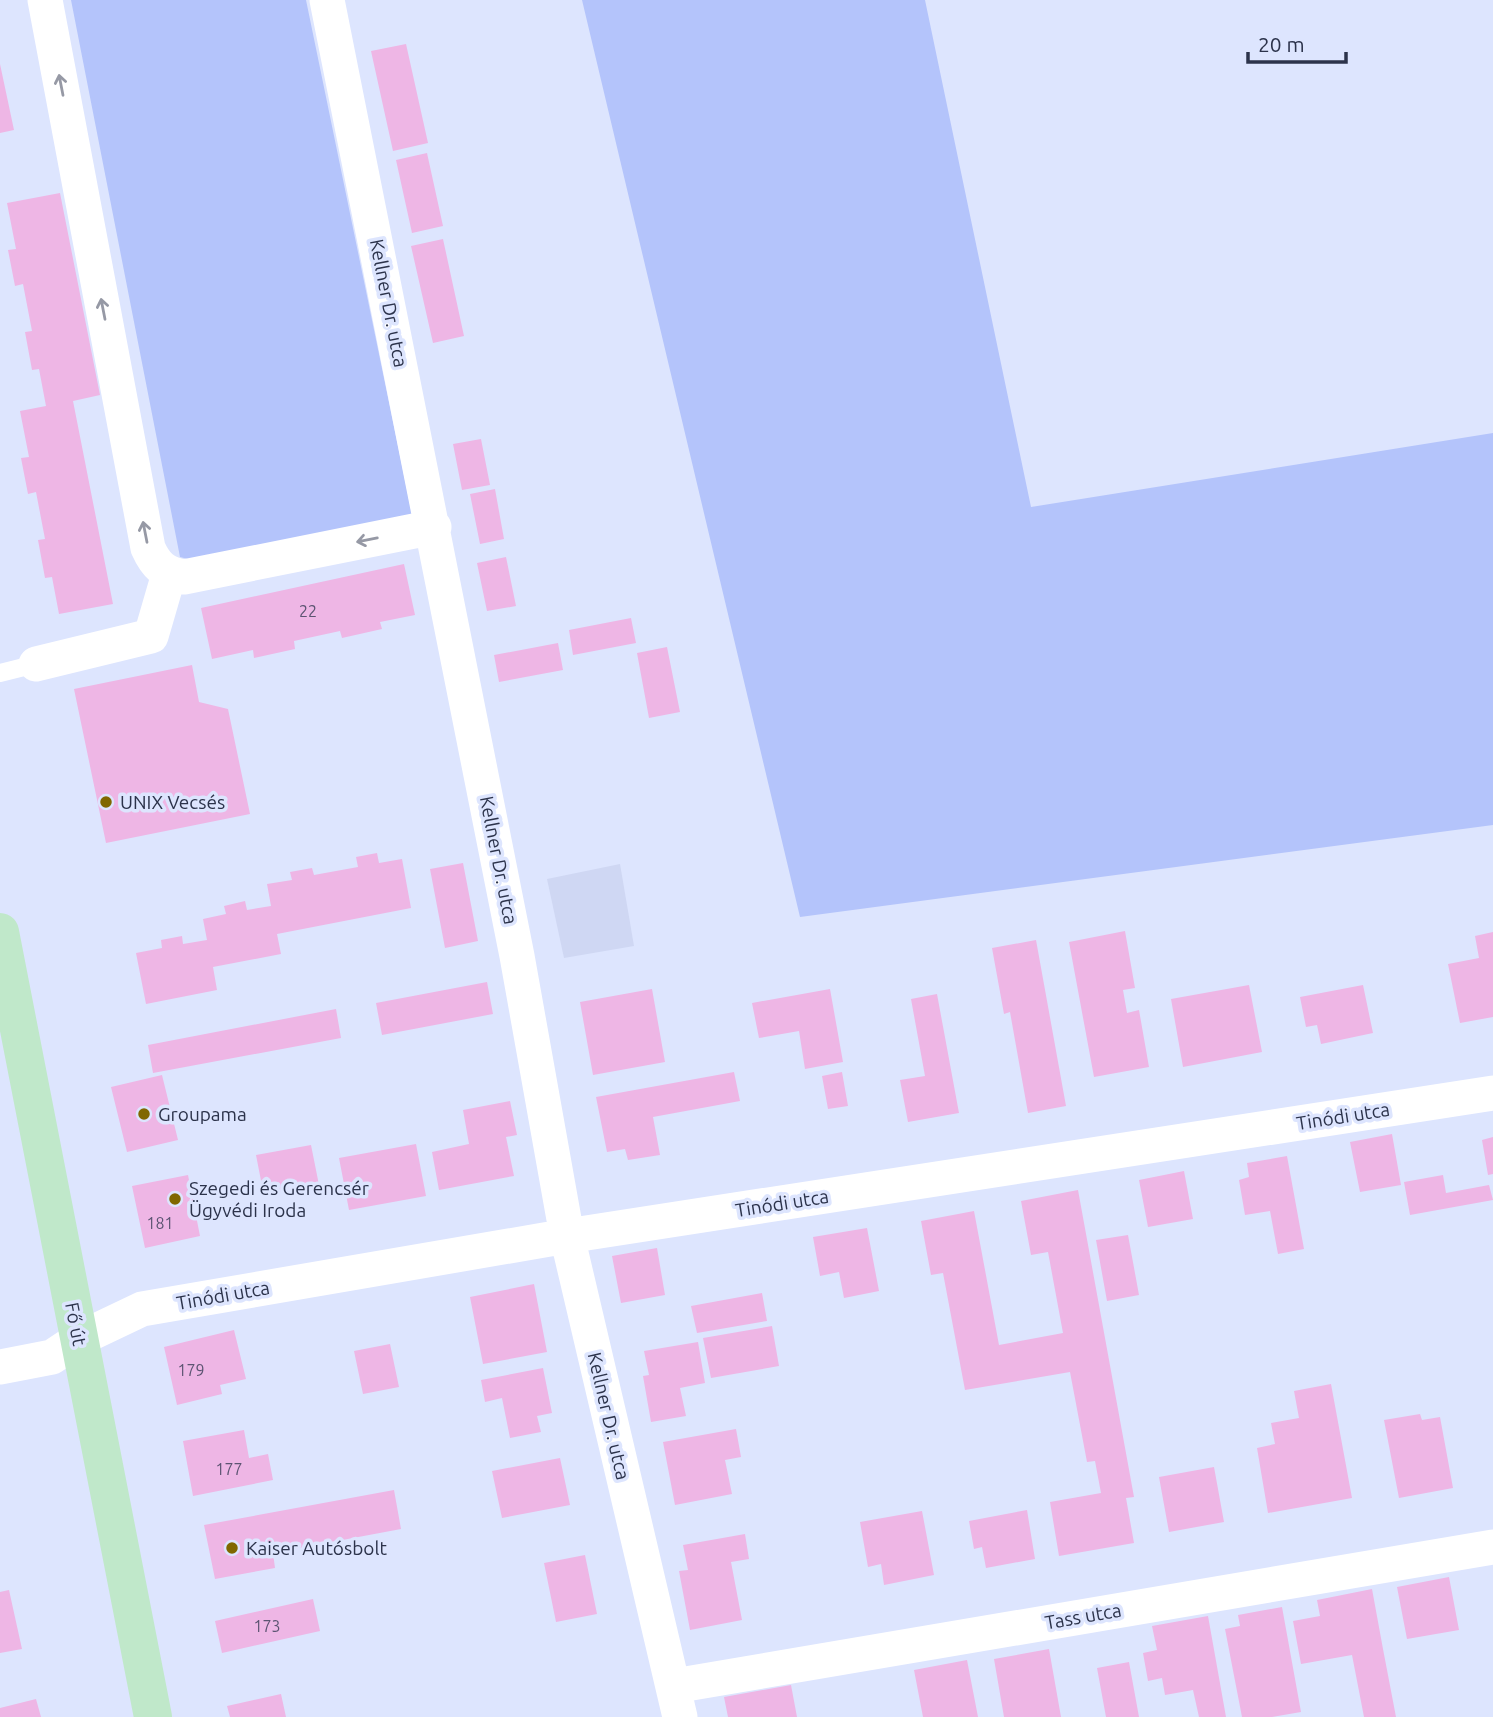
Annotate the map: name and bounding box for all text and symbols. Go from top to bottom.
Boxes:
scale bar [1248,21,1346,65]
text: 20 m [1258,32,1305,56]
one-way arrow [54,74,67,97]
street label: Kellner Dr. utca [366,237,412,369]
one-way arrow [96,298,109,321]
one-way arrow [138,521,152,544]
one-way arrow [356,534,379,548]
house number: 22 [299,602,317,620]
place label: UNIX Vecsés [120,791,225,813]
marker: UNIX Vecsés [98,794,114,810]
street label: Kellner Dr. utca [476,794,522,926]
street label: Tinódi utca [1295,1098,1391,1134]
place label: Groupama [158,1103,247,1125]
marker: Groupama [136,1106,152,1122]
place label: Szegedi és Gerencsér Ügyvédi Iroda [189,1177,369,1221]
street label: Tinódi utca [734,1185,830,1221]
marker: Szegedi és Gerencsér Ügyvédi Iroda [167,1191,183,1207]
house number: 181 [146,1214,174,1232]
street label: Tinódi utca [175,1276,271,1314]
street label: Fő út [61,1300,91,1348]
street label: Kellner Dr. utca [584,1350,634,1482]
house number: 179 [177,1361,205,1379]
house number: 177 [215,1460,243,1478]
place label: Kaiser Autósbolt [246,1537,387,1559]
marker: Kaiser Autósbolt [224,1540,240,1556]
street label: Tass utca [1043,1598,1123,1634]
house number: 173 [253,1617,281,1635]

